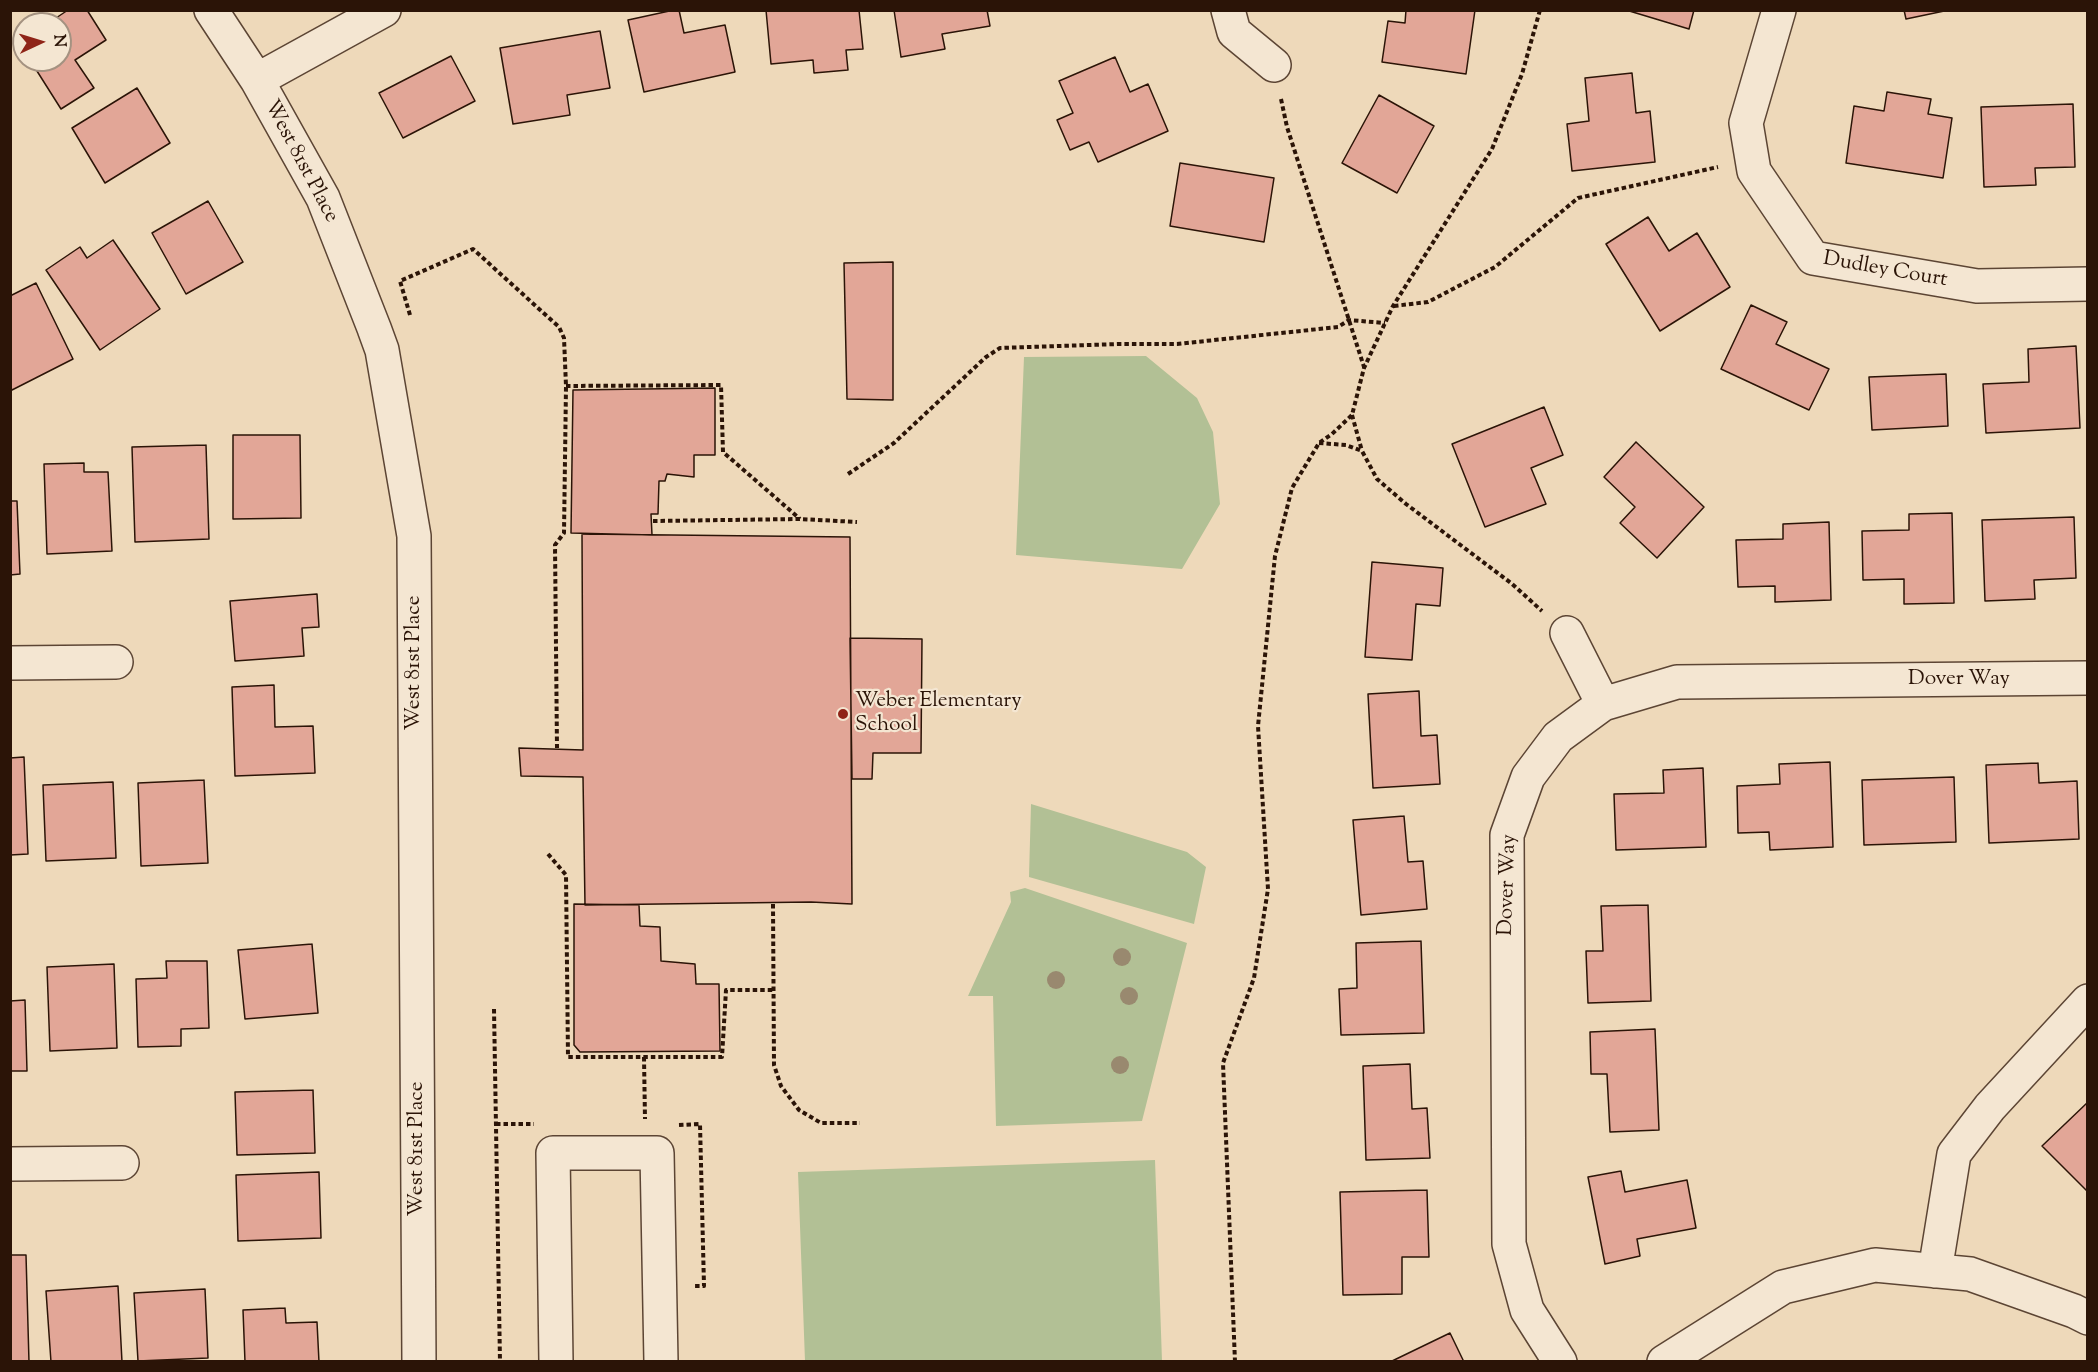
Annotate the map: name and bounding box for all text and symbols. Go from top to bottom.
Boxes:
north arrow [12,12,72,72]
text: N [47,34,70,48]
street label: West 81st Place [257,97,343,227]
street label: Dudley Court [1821,248,1949,294]
street label: West 81st Place [402,596,428,730]
street label: Dover Way [1908,667,2010,693]
place label: Weber Elementary School [855,689,1022,739]
marker: Weber Elementary School [836,707,850,721]
street label: Dover Way [1495,834,1523,936]
street label: West 81st Place [405,1082,431,1216]

